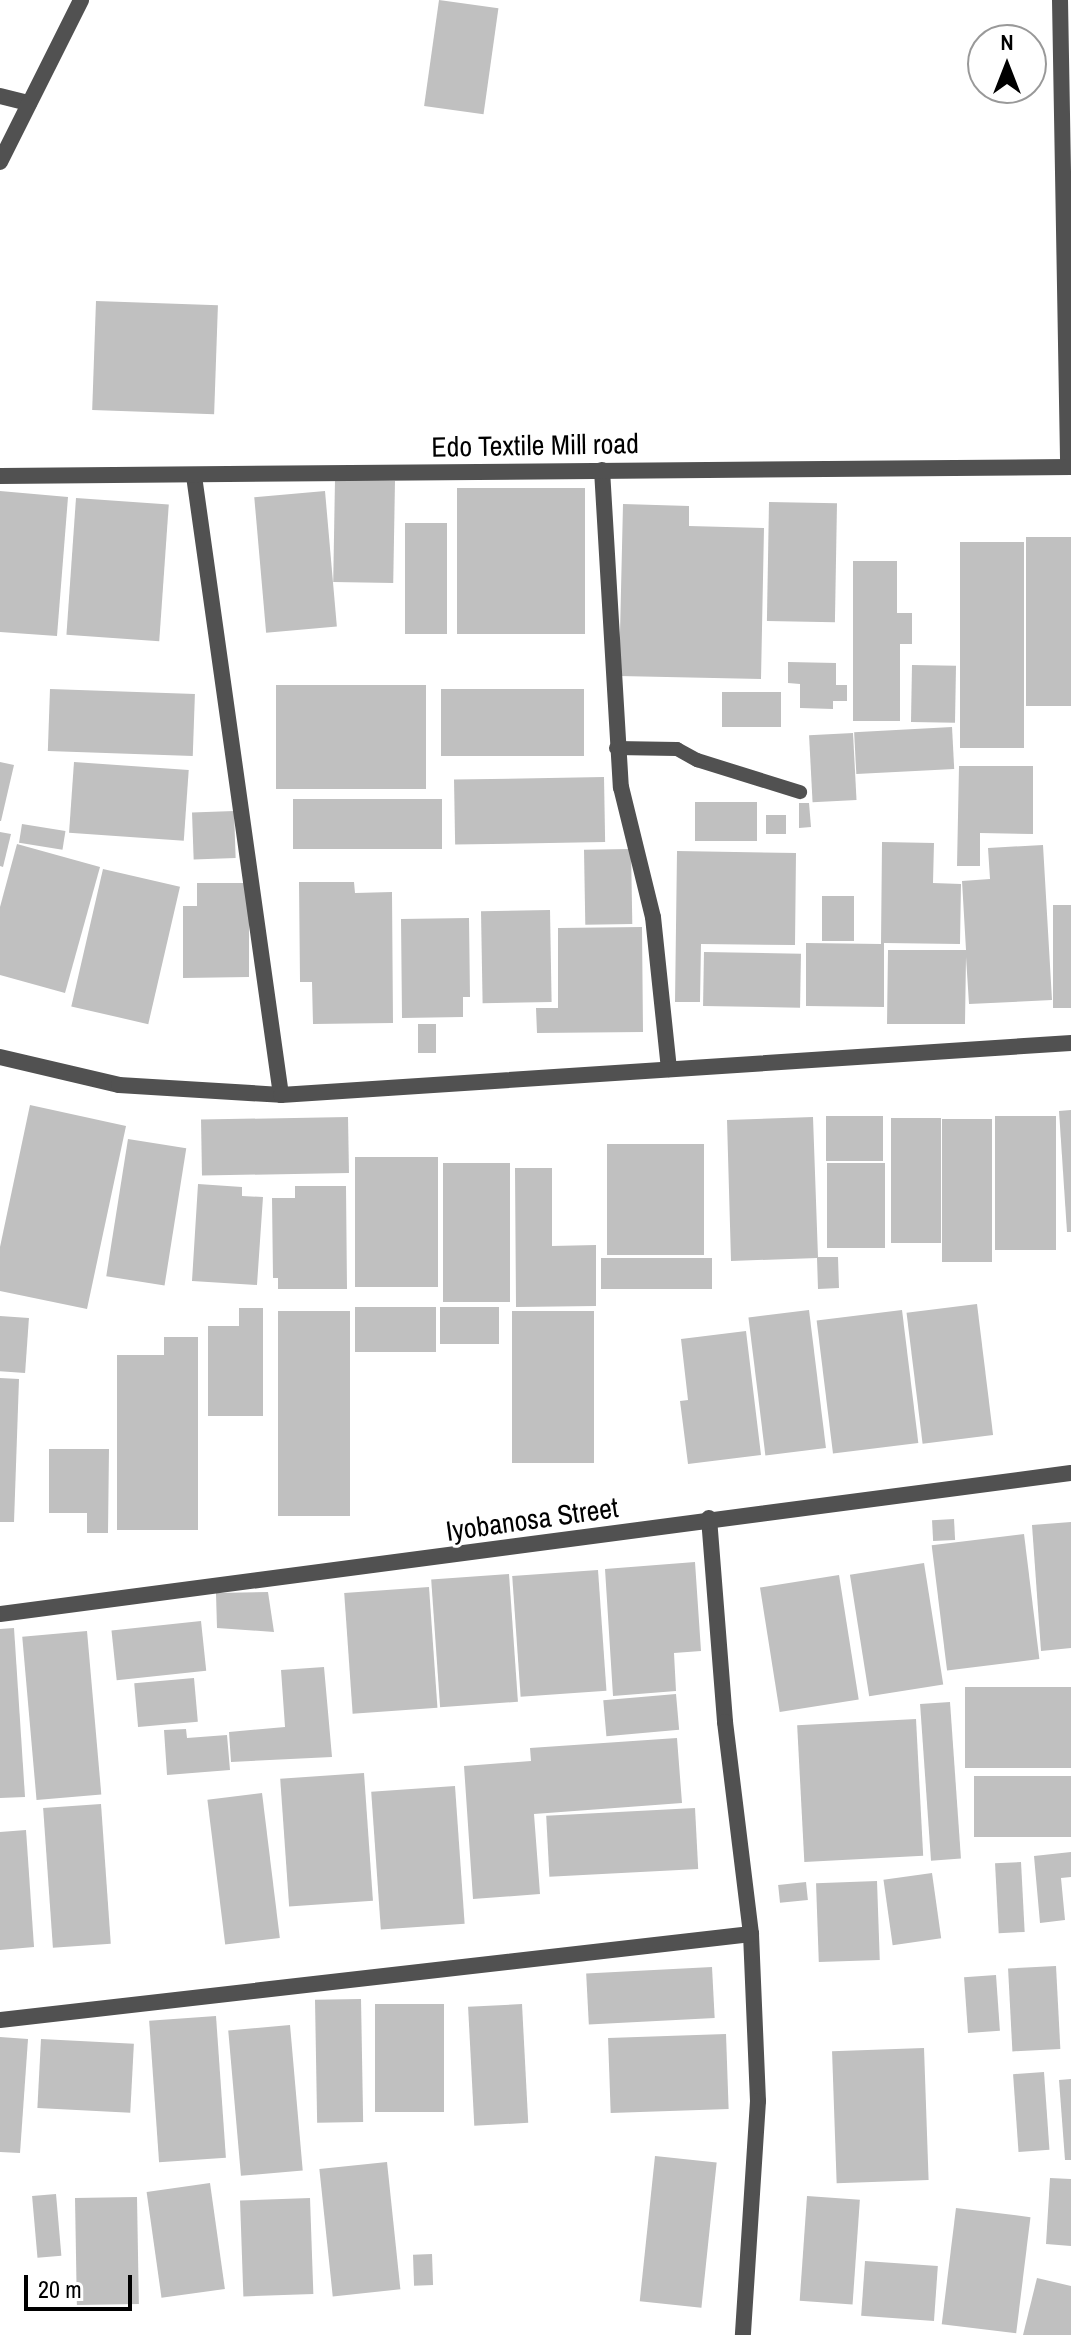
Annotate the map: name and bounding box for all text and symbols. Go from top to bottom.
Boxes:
north arrow [967,24,1047,104]
text: N [1000,27,1014,57]
street label: Edo Textile Mill road [431,426,639,464]
street label: Iyobanosa Street [444,1490,620,1548]
scale bar [28,2259,136,2309]
text: 20 m [38,2273,82,2305]

